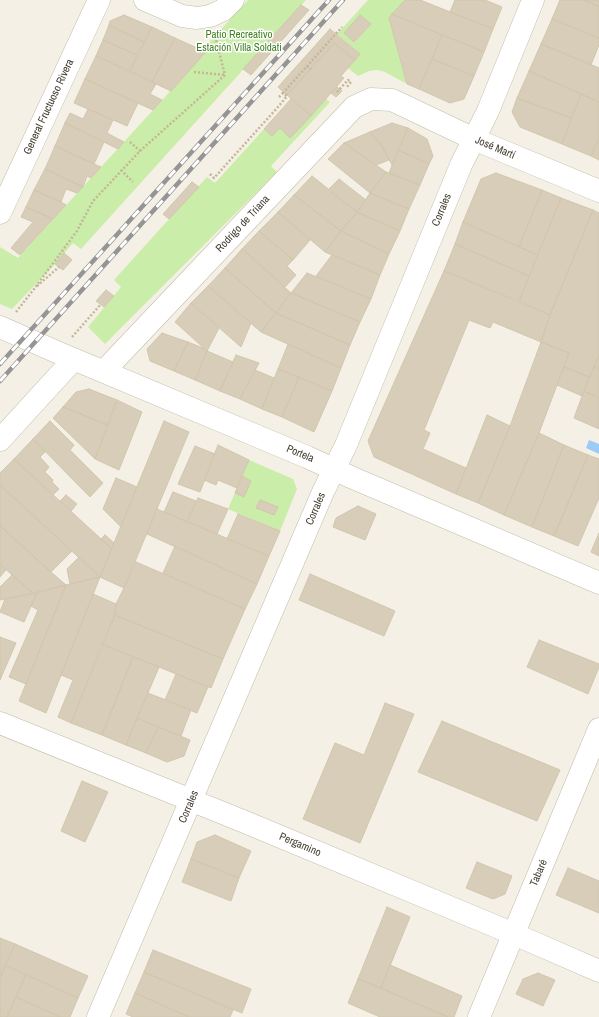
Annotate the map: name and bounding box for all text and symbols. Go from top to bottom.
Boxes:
park label: Patio Recreativo Estación Villa Soldati [196,28,282,54]
street label: General Fructuoso Rivera [21,57,77,157]
street label: José Martí [473,134,517,162]
street label: Corrales [429,192,455,228]
street label: Rodrigo de Triana [213,193,273,255]
street label: Portela [284,442,316,466]
street label: Corrales [303,491,329,527]
street label: Corrales [176,789,202,825]
street label: Pergamino [277,830,323,860]
street label: Tabaré [528,858,550,888]

